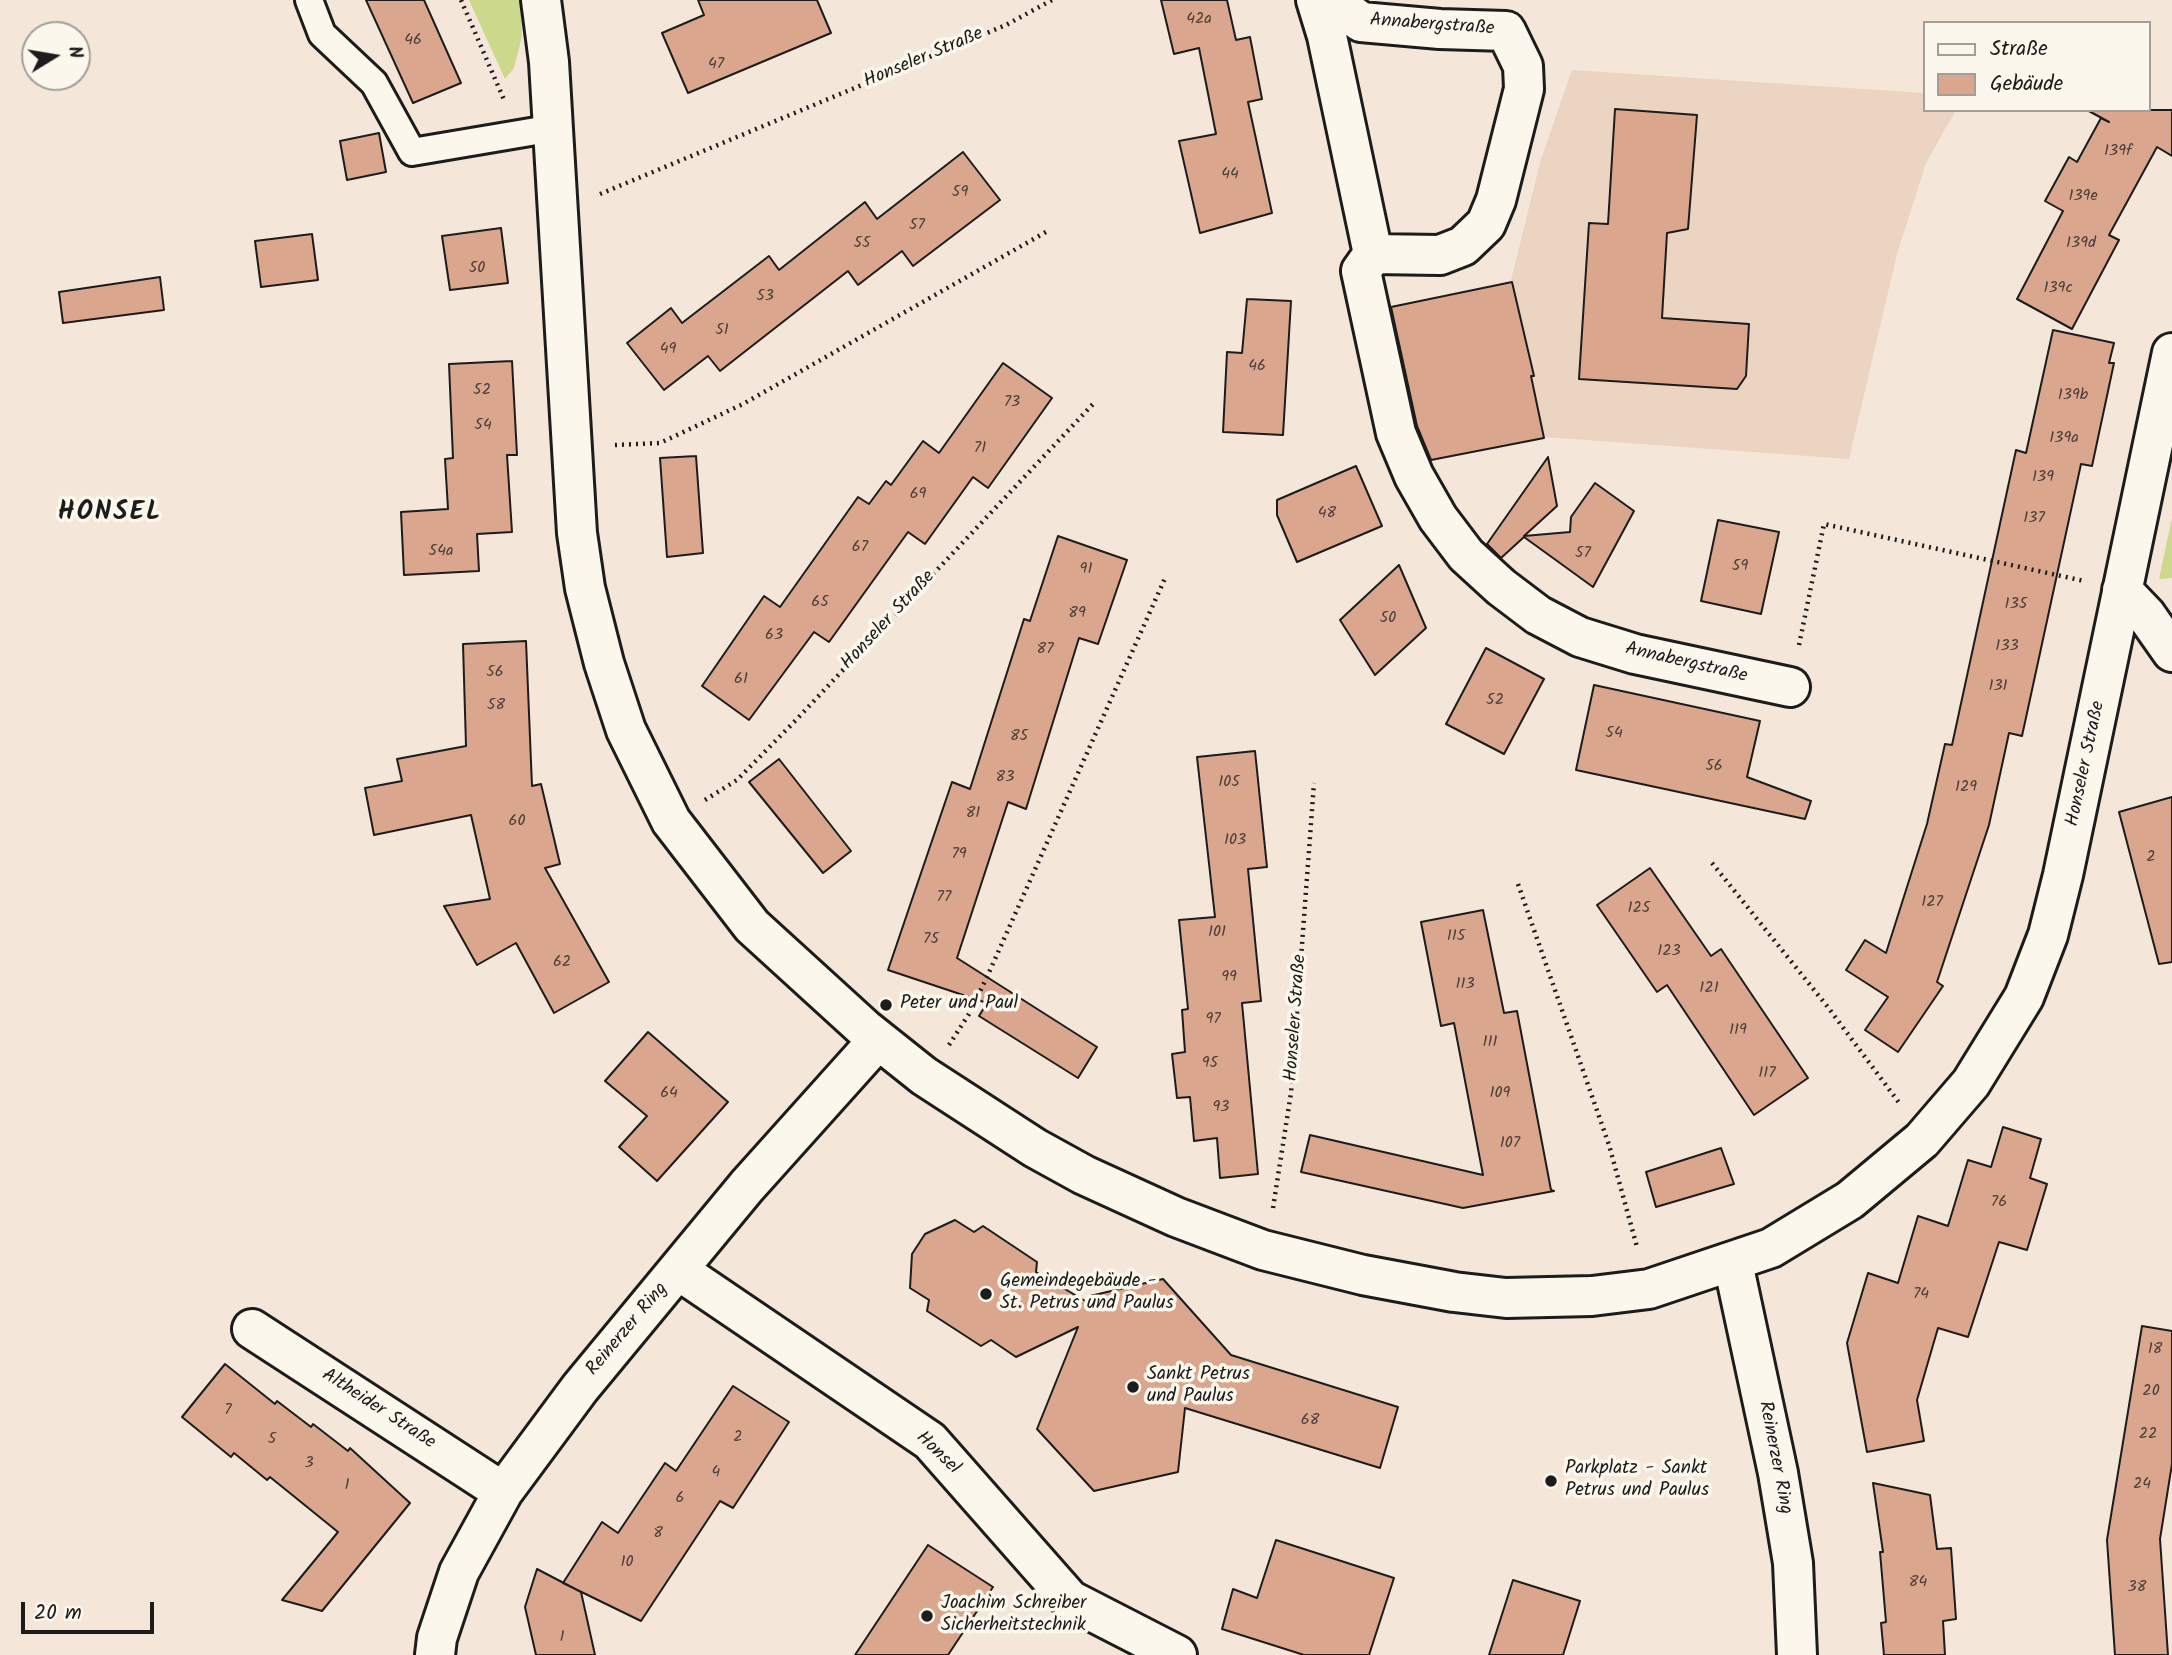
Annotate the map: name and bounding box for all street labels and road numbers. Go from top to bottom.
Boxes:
street label: Annabergstraße [1369,10,1495,42]
street label: Honseler Straße [861,24,987,94]
street label: Honseler Straße [837,567,941,675]
street label: Annabergstraße [1623,639,1749,689]
street label: Honseler Straße [2063,699,2111,829]
street label: Honseler Straße [1281,954,1313,1082]
street label: Reinerzer Ring [582,1279,674,1381]
street label: Altheider Straße [317,1365,439,1455]
street label: Reinerzer Ring [1752,1400,1796,1516]
street label: Honsel [910,1427,964,1481]

